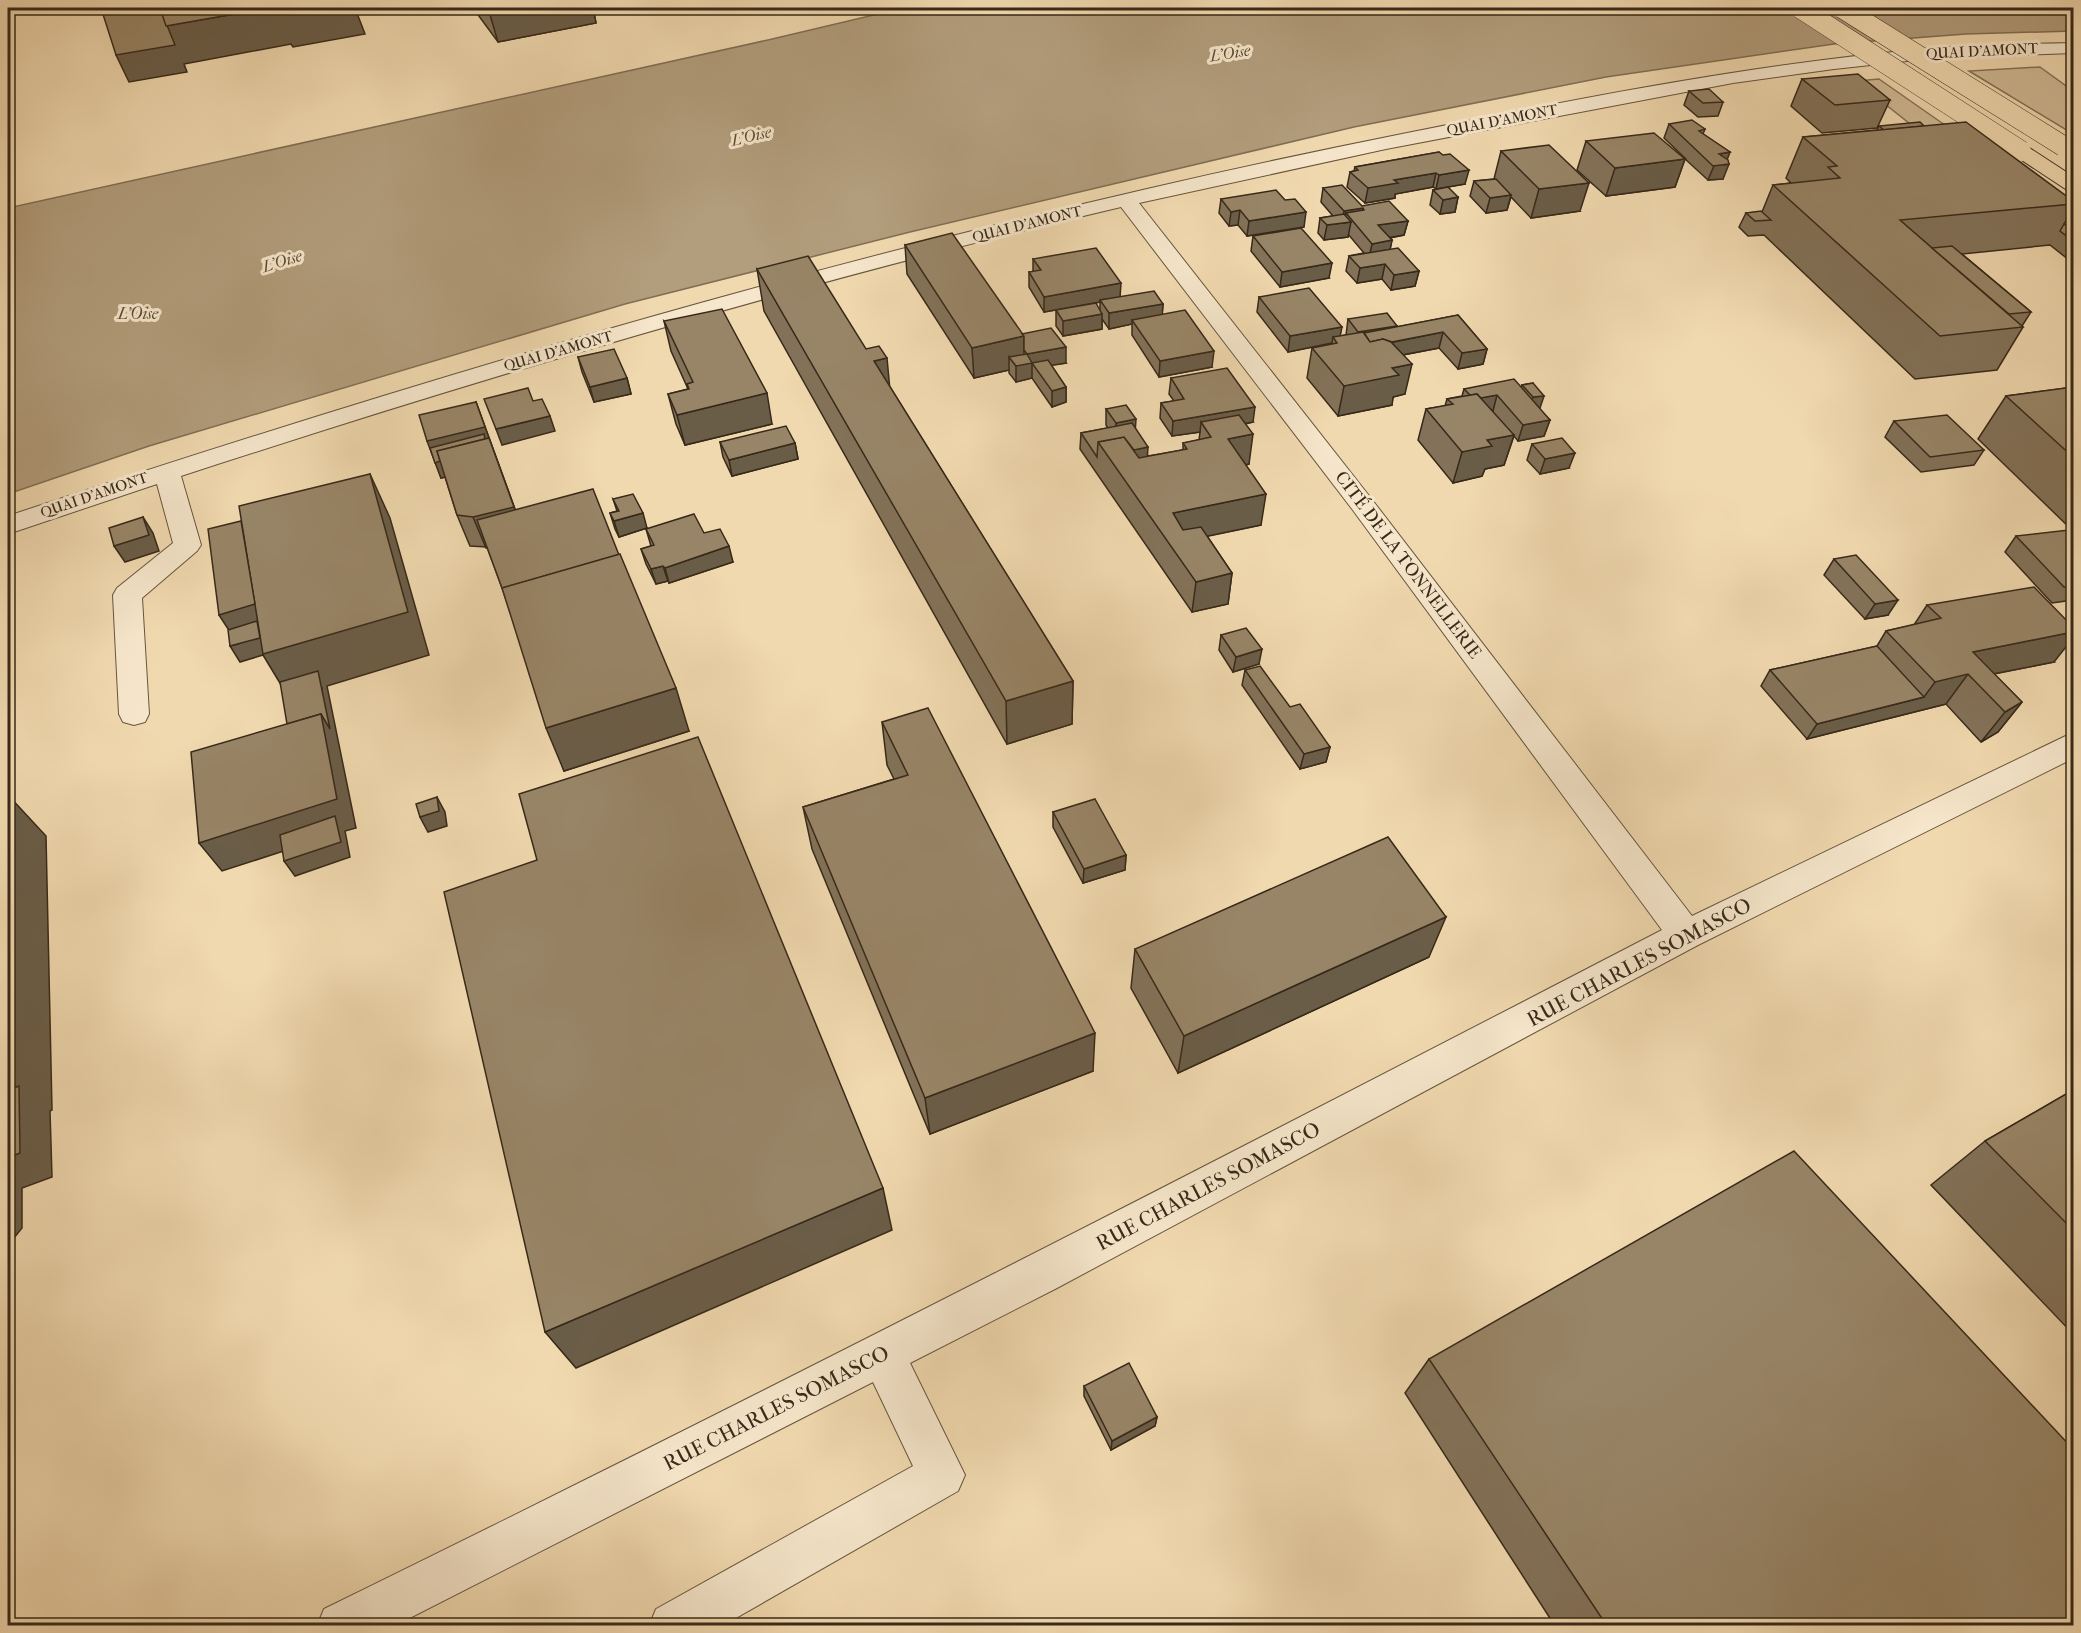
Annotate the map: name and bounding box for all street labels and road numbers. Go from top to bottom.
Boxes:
street label: QUAI D'AMONT [1925,39,2039,63]
street label: QUAI D'AMONT [1445,100,1560,140]
street label: QUAI D'AMONT [970,201,1085,246]
street label: QUAI D'AMONT [502,327,615,375]
street label: CITÉ DE LA TONNELLERIE [1331,467,1486,663]
street label: QUAI D'AMONT [38,468,151,522]
street label: RUE CHARLES SOMASCO [1523,893,1755,1031]
street label: RUE CHARLES SOMASCO [1092,1117,1324,1255]
street label: RUE CHARLES SOMASCO [659,1341,893,1475]

